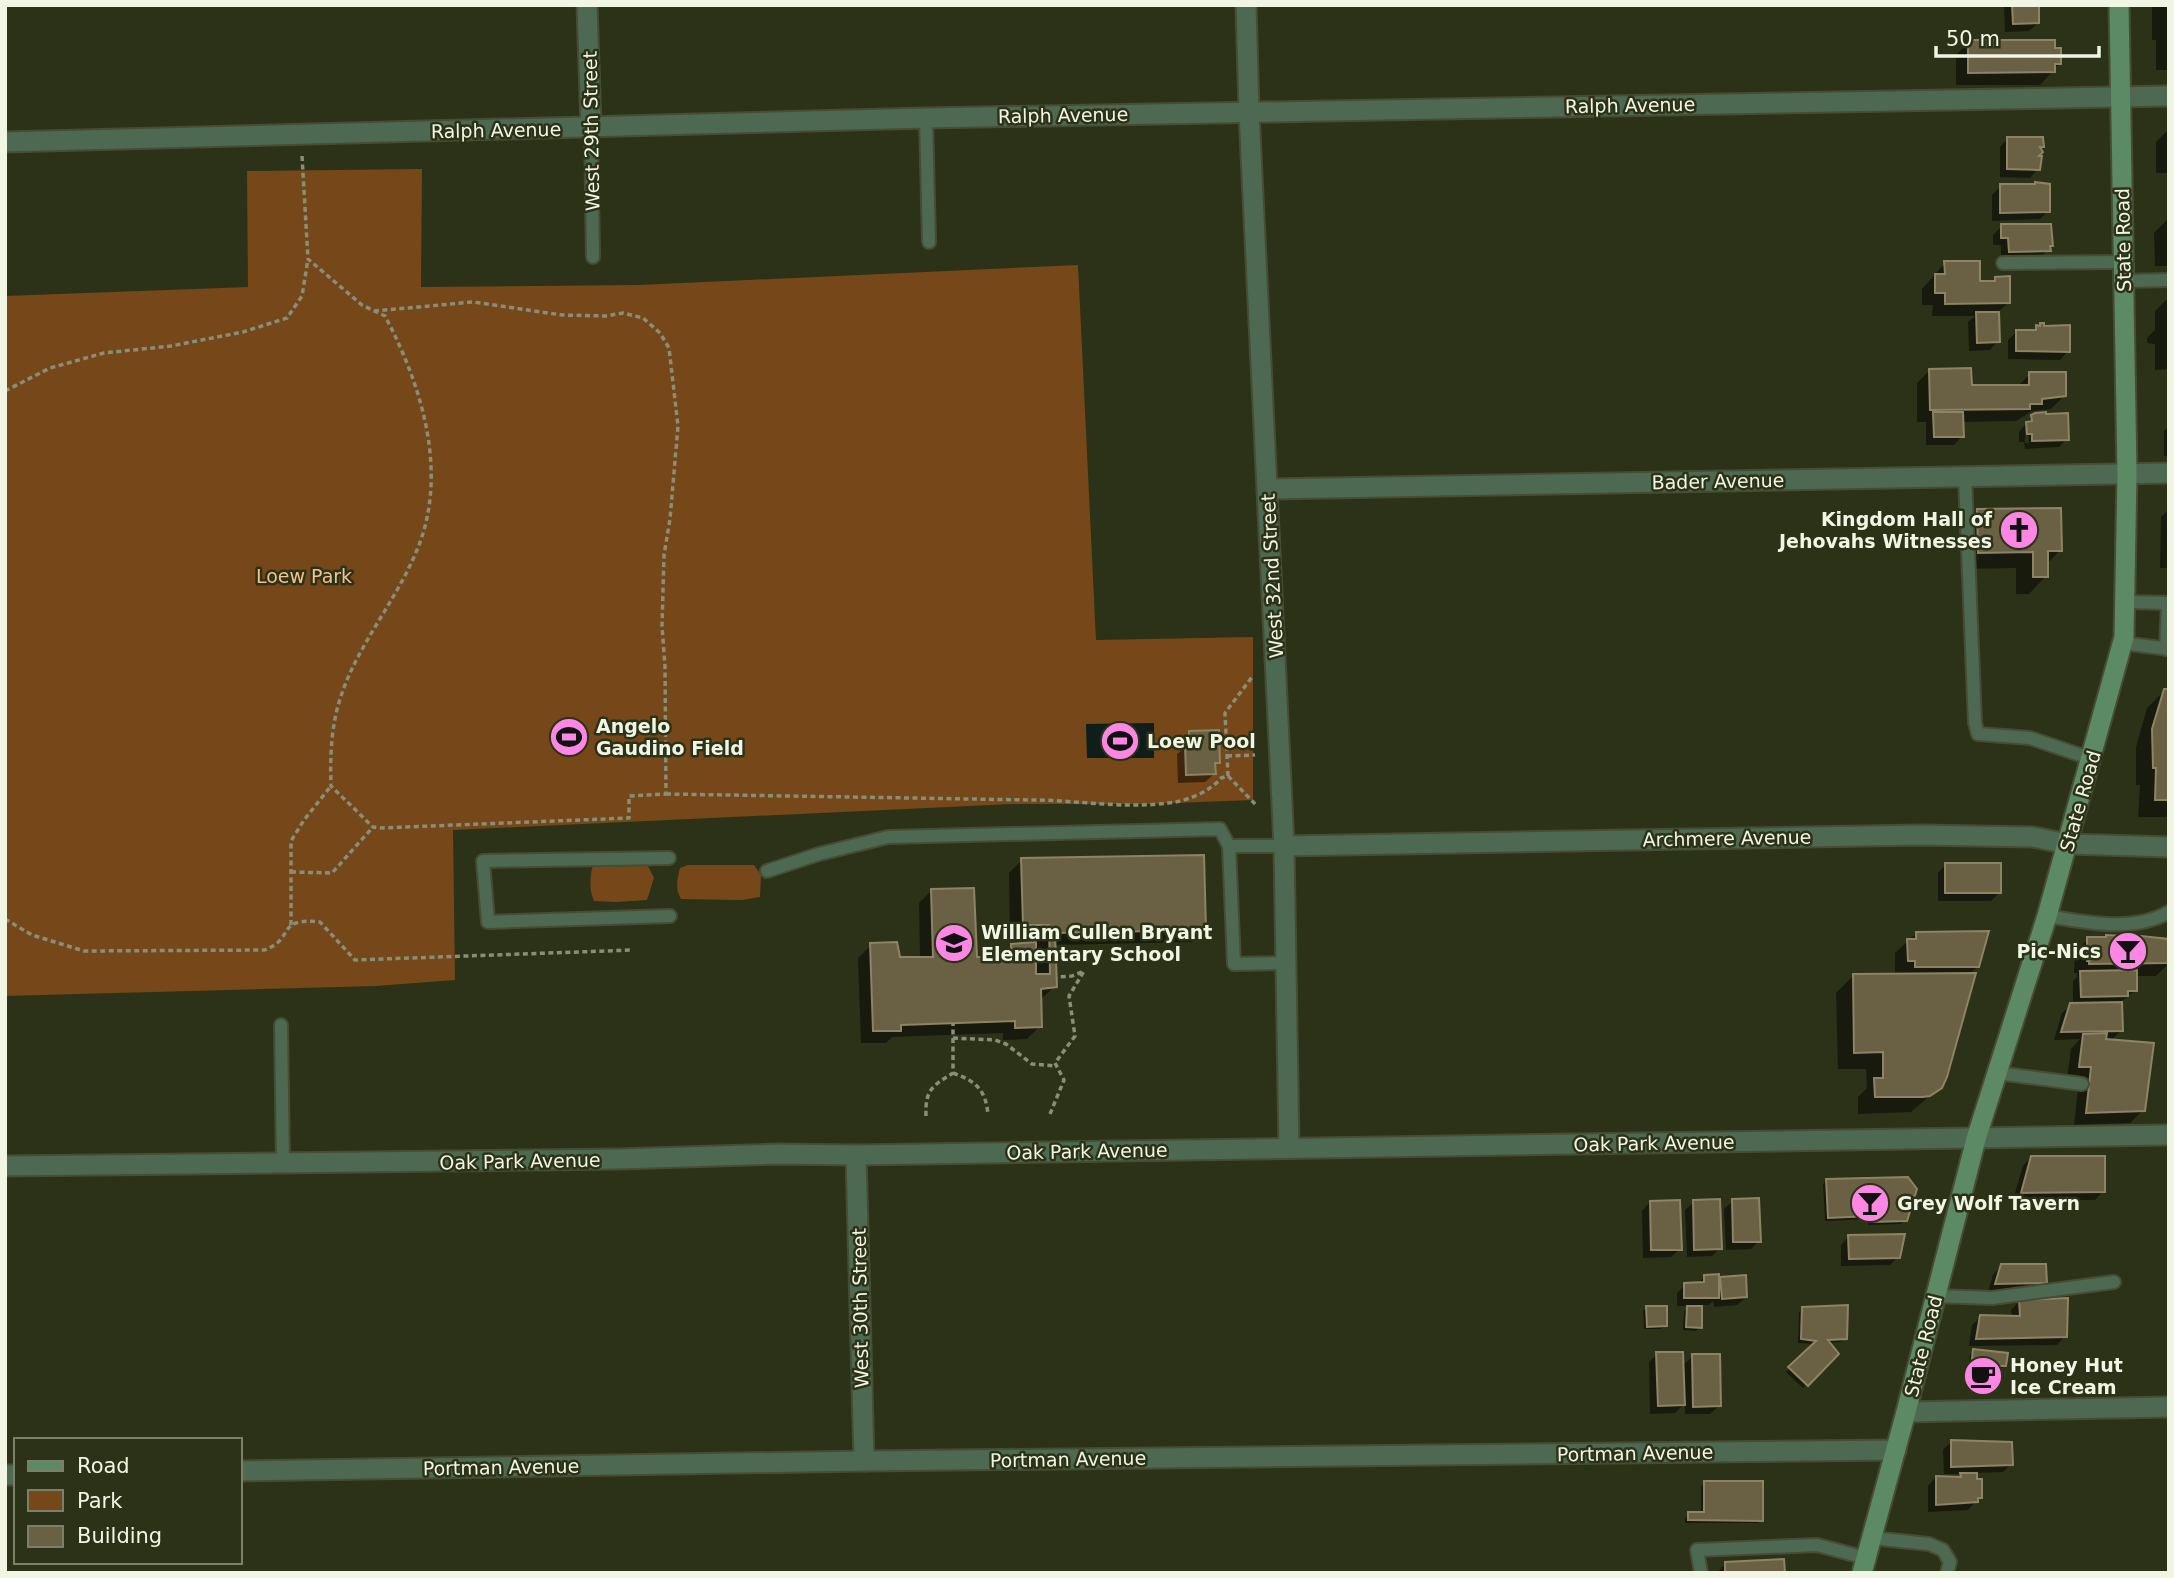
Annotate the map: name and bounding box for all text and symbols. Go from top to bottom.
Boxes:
scale bar [1936,14,2099,58]
text: 50 m [1946,27,2000,51]
street label: West 29th Street [579,51,603,211]
street label: Ralph Avenue [1565,93,1695,117]
street label: Ralph Avenue [998,103,1128,127]
street label: Ralph Avenue [431,118,561,142]
street label: State Road [2111,188,2135,292]
street label: Bader Avenue [1651,469,1785,493]
street label: West 32nd Street [1257,493,1287,659]
place label: Kingdom Hall of Jehovahs Witnesses [1777,508,1993,552]
church icon: Kingdom Hall of Jehovahs Witnesses [1998,509,2040,551]
park label: Loew Park [256,565,352,587]
place label: Angelo Gaudino Field [596,715,744,759]
sports icon: Angelo Gaudino Field [548,716,590,758]
sports icon: Loew Pool [1099,720,1141,762]
place label: Loew Pool [1147,730,1256,752]
street label: State Road [2055,748,2105,854]
street label: Archmere Avenue [1642,826,1812,850]
place label: William Cullen Bryant Elementary School [981,921,1212,965]
school or university icon: William Cullen Bryant Elementary School [933,922,975,964]
bar icon: Pic-Nics [2107,930,2149,972]
place label: Pic-Nics [2016,940,2101,962]
street label: Oak Park Avenue [1573,1131,1735,1155]
street label: Oak Park Avenue [1006,1139,1168,1163]
street label: Oak Park Avenue [439,1149,601,1173]
bar icon: Grey Wolf Tavern [1849,1182,1891,1224]
place label: Grey Wolf Tavern [1897,1192,2080,1214]
street label: West 30th Street [848,1228,872,1388]
street label: State Road [1900,1293,1946,1399]
place label: Honey Hut Ice Cream [2010,1354,2123,1398]
cafe icon: Honey Hut Ice Cream [1962,1355,2004,1397]
legend [14,1438,242,1564]
street label: Portman Avenue [1557,1441,1713,1465]
street label: Portman Avenue [990,1447,1146,1471]
text: Road [77,1454,130,1478]
street label: Portman Avenue [423,1455,579,1479]
text: Park [77,1489,123,1513]
text: Building [77,1524,162,1548]

